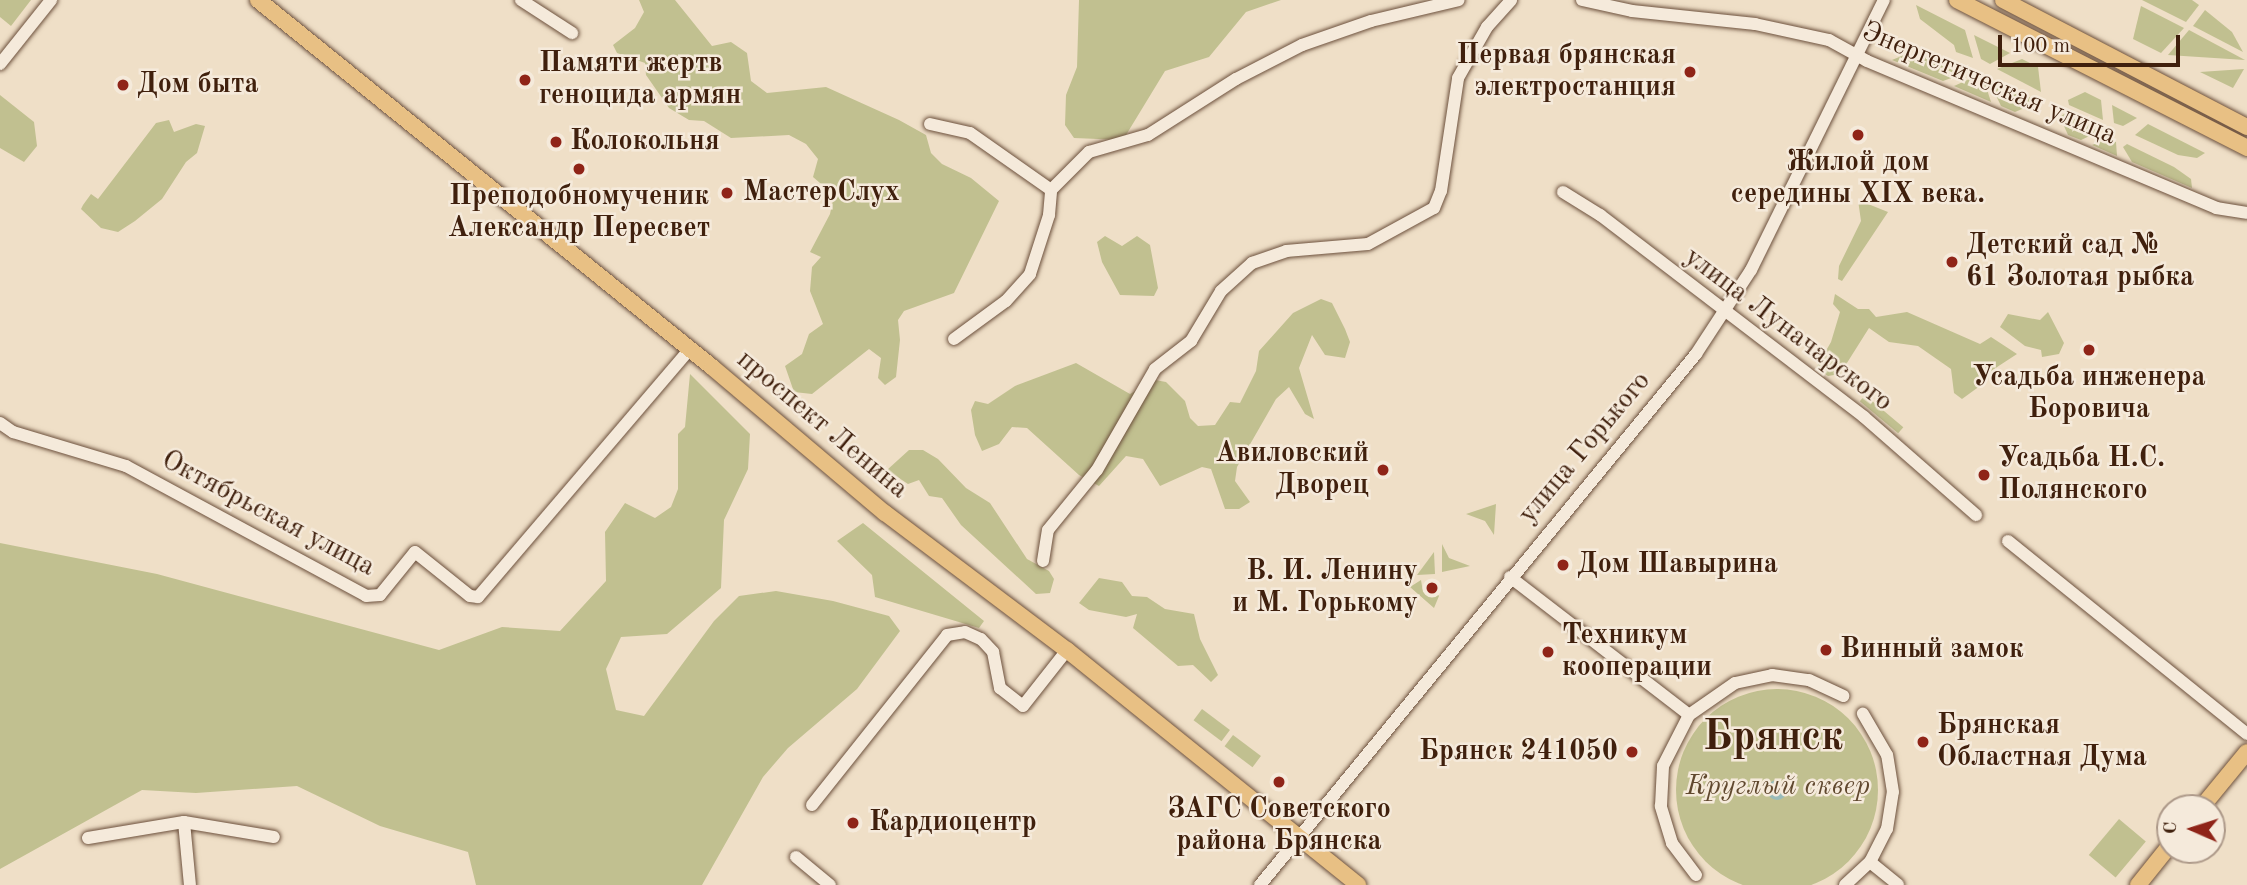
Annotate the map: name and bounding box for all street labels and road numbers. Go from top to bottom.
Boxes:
street label: Энергетическая улица [1857,15,2121,153]
street label: улица Луначарского [1677,241,1899,419]
street label: проспект Ленина [729,344,915,506]
street label: улица Горького [1512,365,1658,531]
street label: Октябрьская улица [155,444,381,584]

